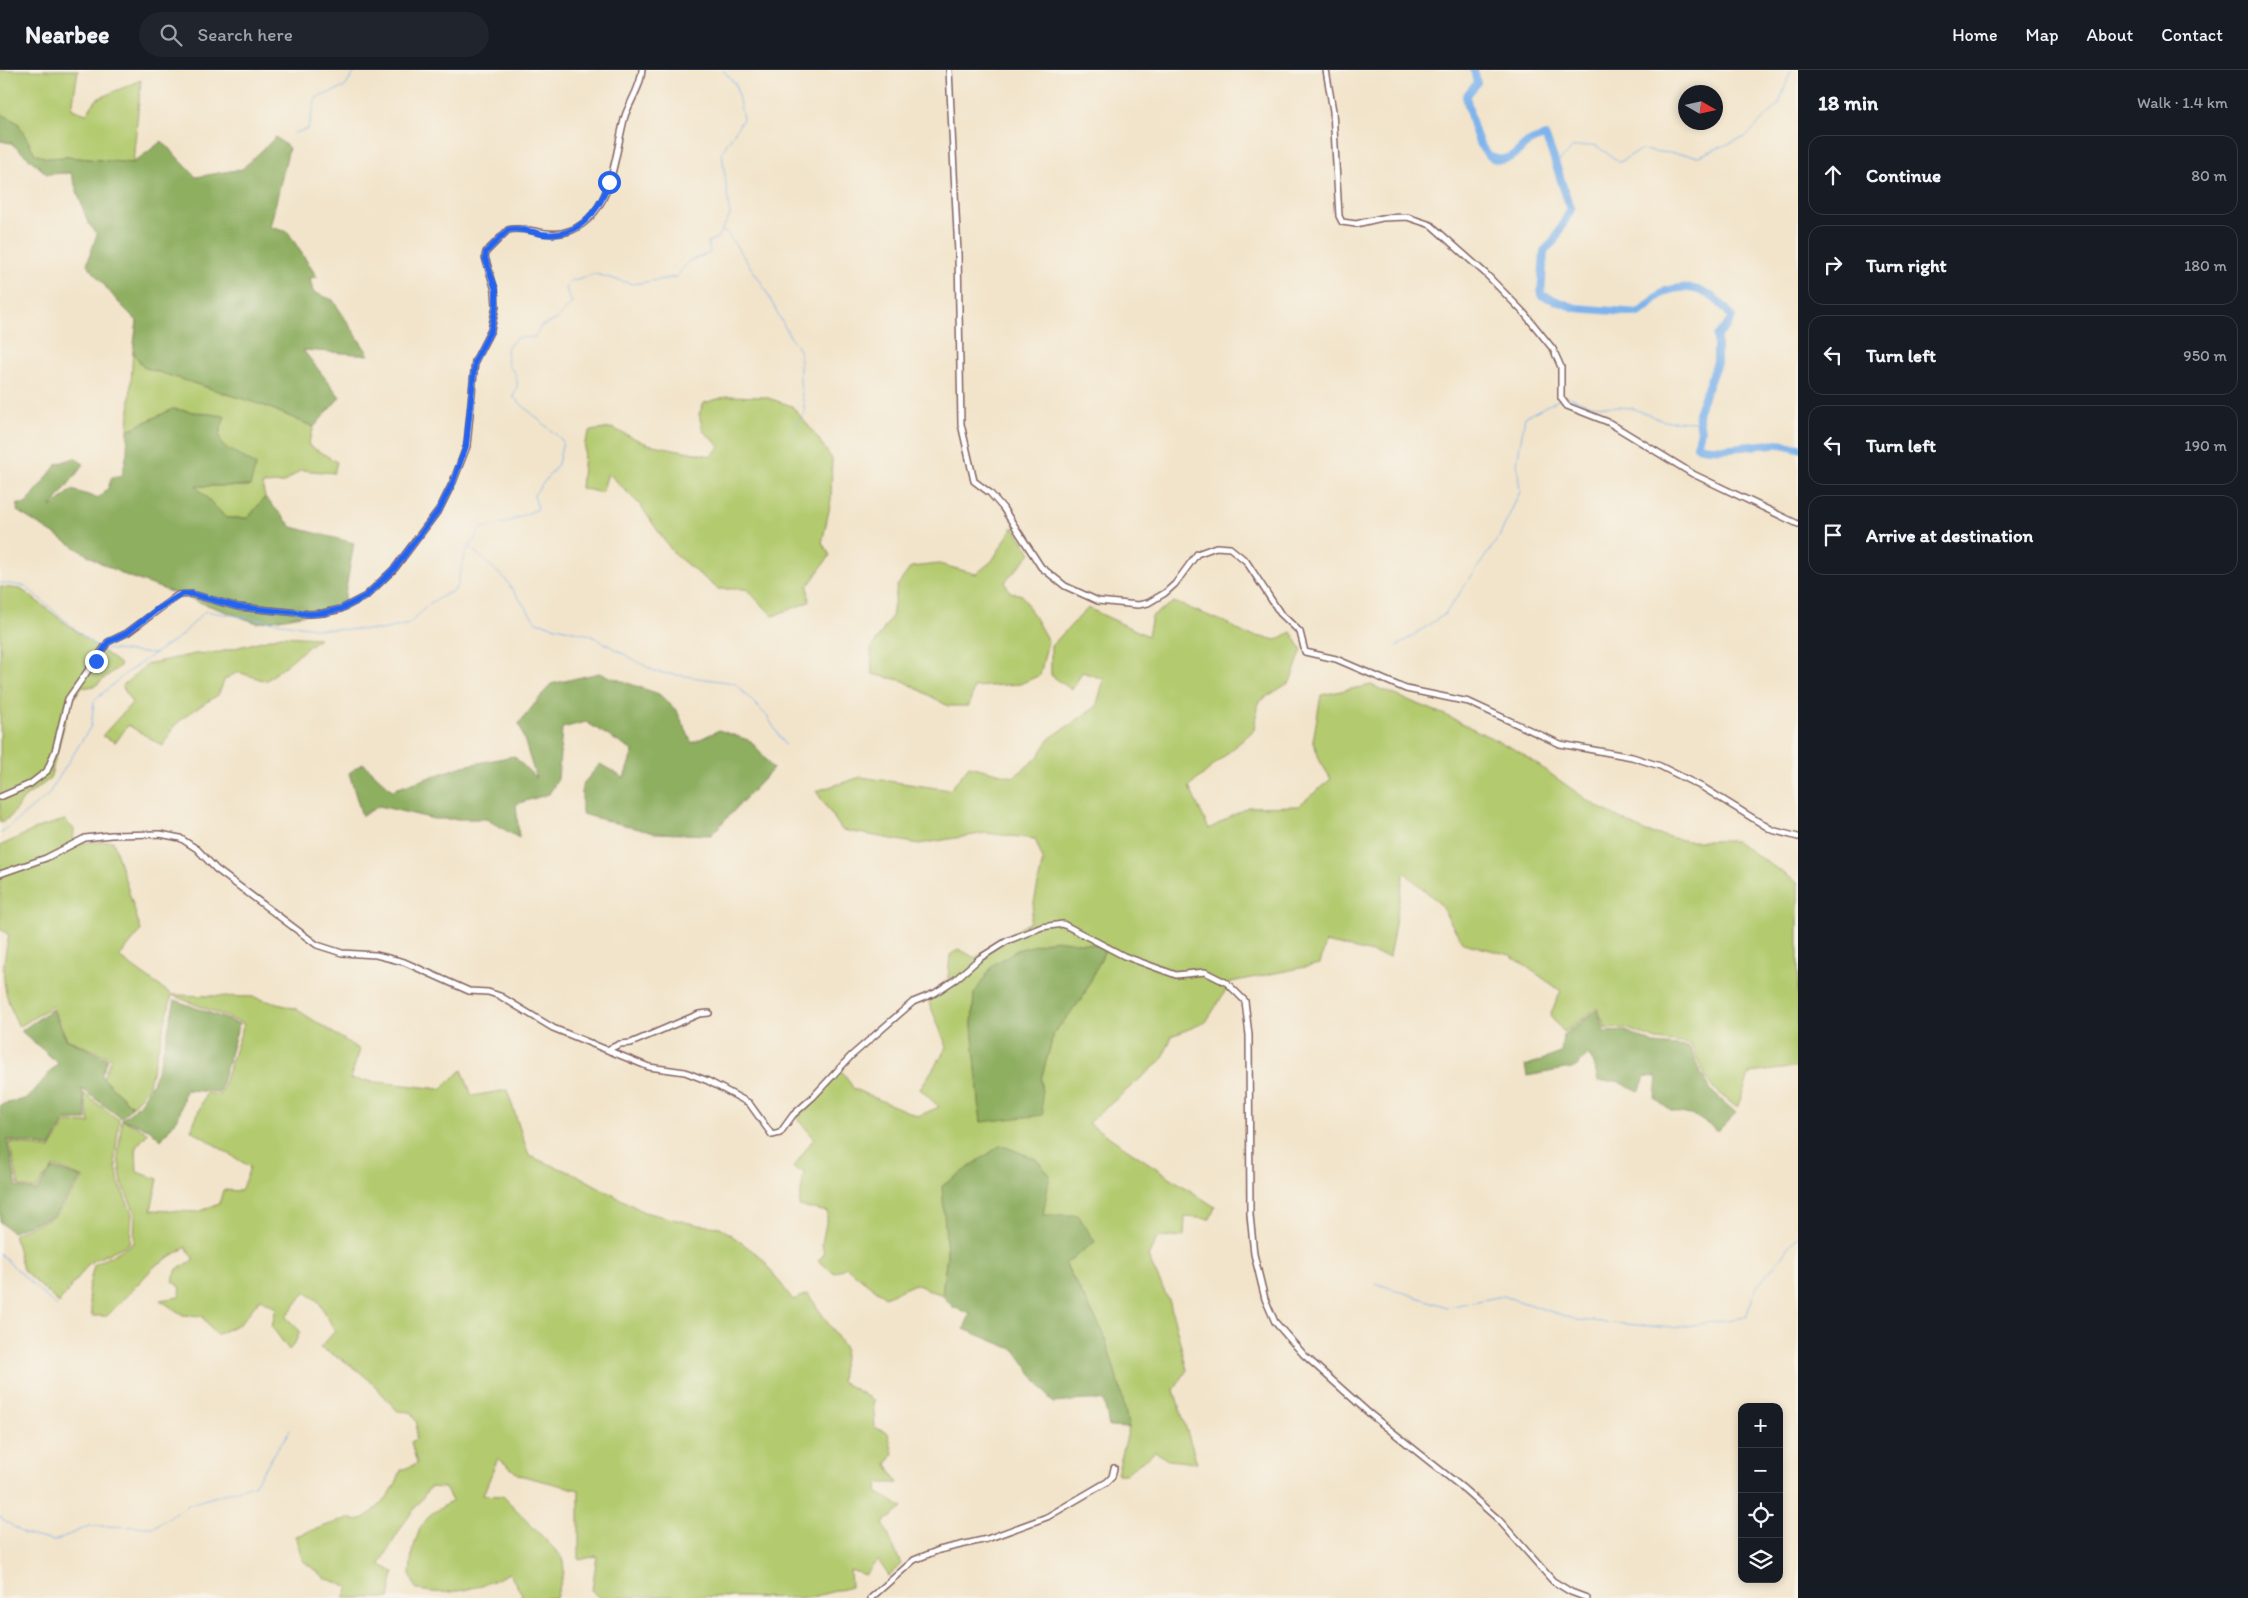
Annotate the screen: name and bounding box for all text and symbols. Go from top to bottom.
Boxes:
search box [139,12,489,57]
text: Nearbee [25,20,109,49]
icon: search [157,21,185,49]
text: Search here [197,23,293,46]
text: Home [1952,24,1998,46]
text: Map [2026,24,2059,46]
text: About [2087,24,2133,46]
text: Contact [2161,24,2223,46]
north arrow [1678,85,1723,130]
text: 18 min [1818,90,1878,115]
text: Walk · 1.4 km [2137,93,2228,112]
icon: ahead [1819,161,1847,189]
text: Continue [1866,164,1941,187]
text: 80 m [2191,166,2227,185]
route start [598,171,621,194]
icon: right [1819,251,1847,279]
text: Turn right [1866,254,1947,277]
text: 180 m [2184,256,2227,275]
icon: left [1819,341,1847,369]
text: Turn left [1866,344,1936,367]
text: 950 m [2183,346,2227,365]
icon: left [1819,431,1847,459]
text: Turn left [1866,434,1936,457]
text: 190 m [2184,436,2227,455]
icon: arrive [1819,521,1847,549]
text: Arrive at destination [1866,524,2033,547]
route end [85,650,108,673]
map controls [1738,1403,1783,1583]
button: + [1738,1403,1783,1448]
button: − [1738,1448,1783,1493]
button: locate [1738,1493,1783,1538]
button: layers [1738,1538,1783,1583]

